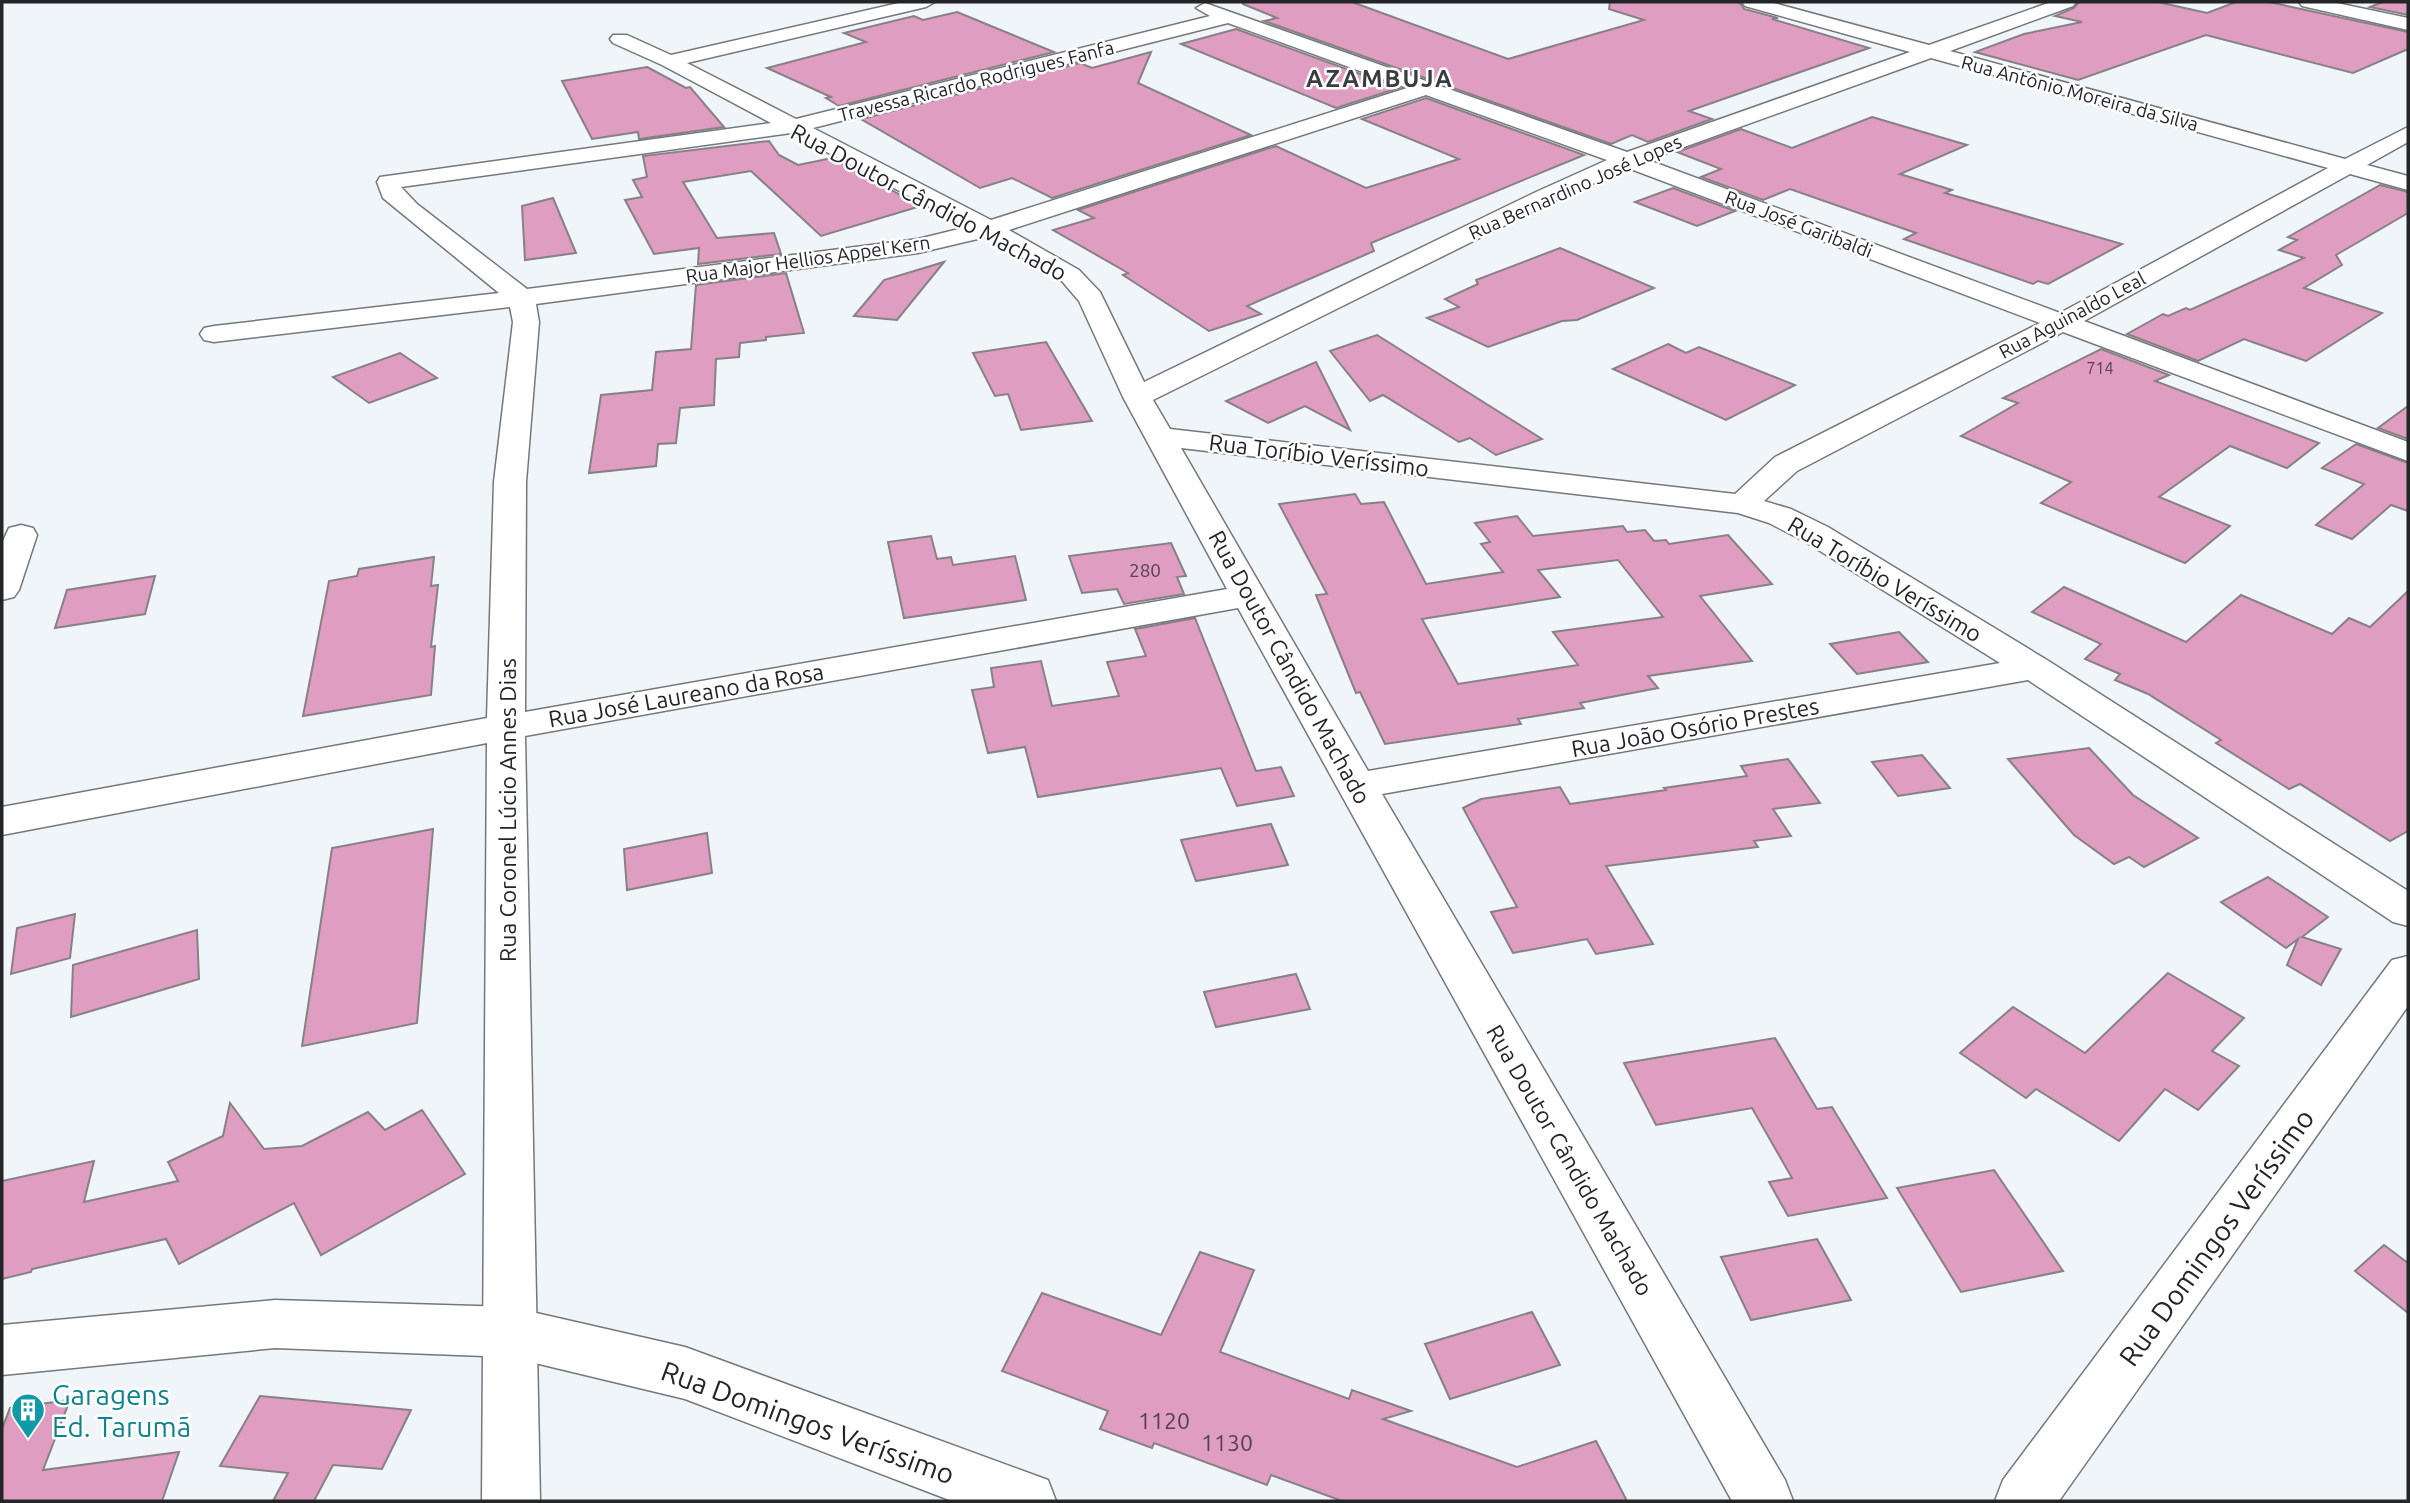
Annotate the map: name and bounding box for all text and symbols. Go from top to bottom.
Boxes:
street label: Travessa Ricardo Rodrigues Fanfa [836,36,1116,126]
street label: Rua Antônio Moreira da Silva [1959,51,2201,135]
district label: AZAMBUJA [1306,65,1454,92]
street label: Rua Doutor Cândido Machado [787,119,1071,285]
street label: Rua Bernardino José Lopes [1465,130,1685,244]
street label: Rua José Garibaldi [1722,186,1876,262]
street label: Rua Major Hellios Appel Kern [684,231,932,287]
street label: Rua Aguinaldo Leal [1995,267,2149,363]
house number: 714 [2086,359,2114,377]
street label: Rua Toríbio Veríssimo [1208,429,1430,481]
street label: Rua Toríbio Veríssimo [1784,511,1986,647]
street label: Rua Doutor Cândido Machado [1204,526,1376,808]
house number: 280 [1129,559,1161,581]
street label: Rua Coronel Lúcio Annes Dias [495,658,520,962]
street label: Rua José Laureano da Rosa [546,658,826,732]
street label: Rua João Osório Prestes [1569,693,1821,761]
street label: Rua Doutor Cândido Machado [1482,1020,1658,1300]
street label: Rua Domingos Veríssimo [2112,1103,2320,1371]
street label: Rua Domingos Veríssimo [657,1354,959,1490]
place label: Garagens Ed. Tarumã [52,1379,191,1442]
building icon: Garagens Ed. Tarumã [9,1391,47,1440]
house number: 1120 [1138,1408,1190,1433]
house number: 1130 [1201,1430,1253,1455]

